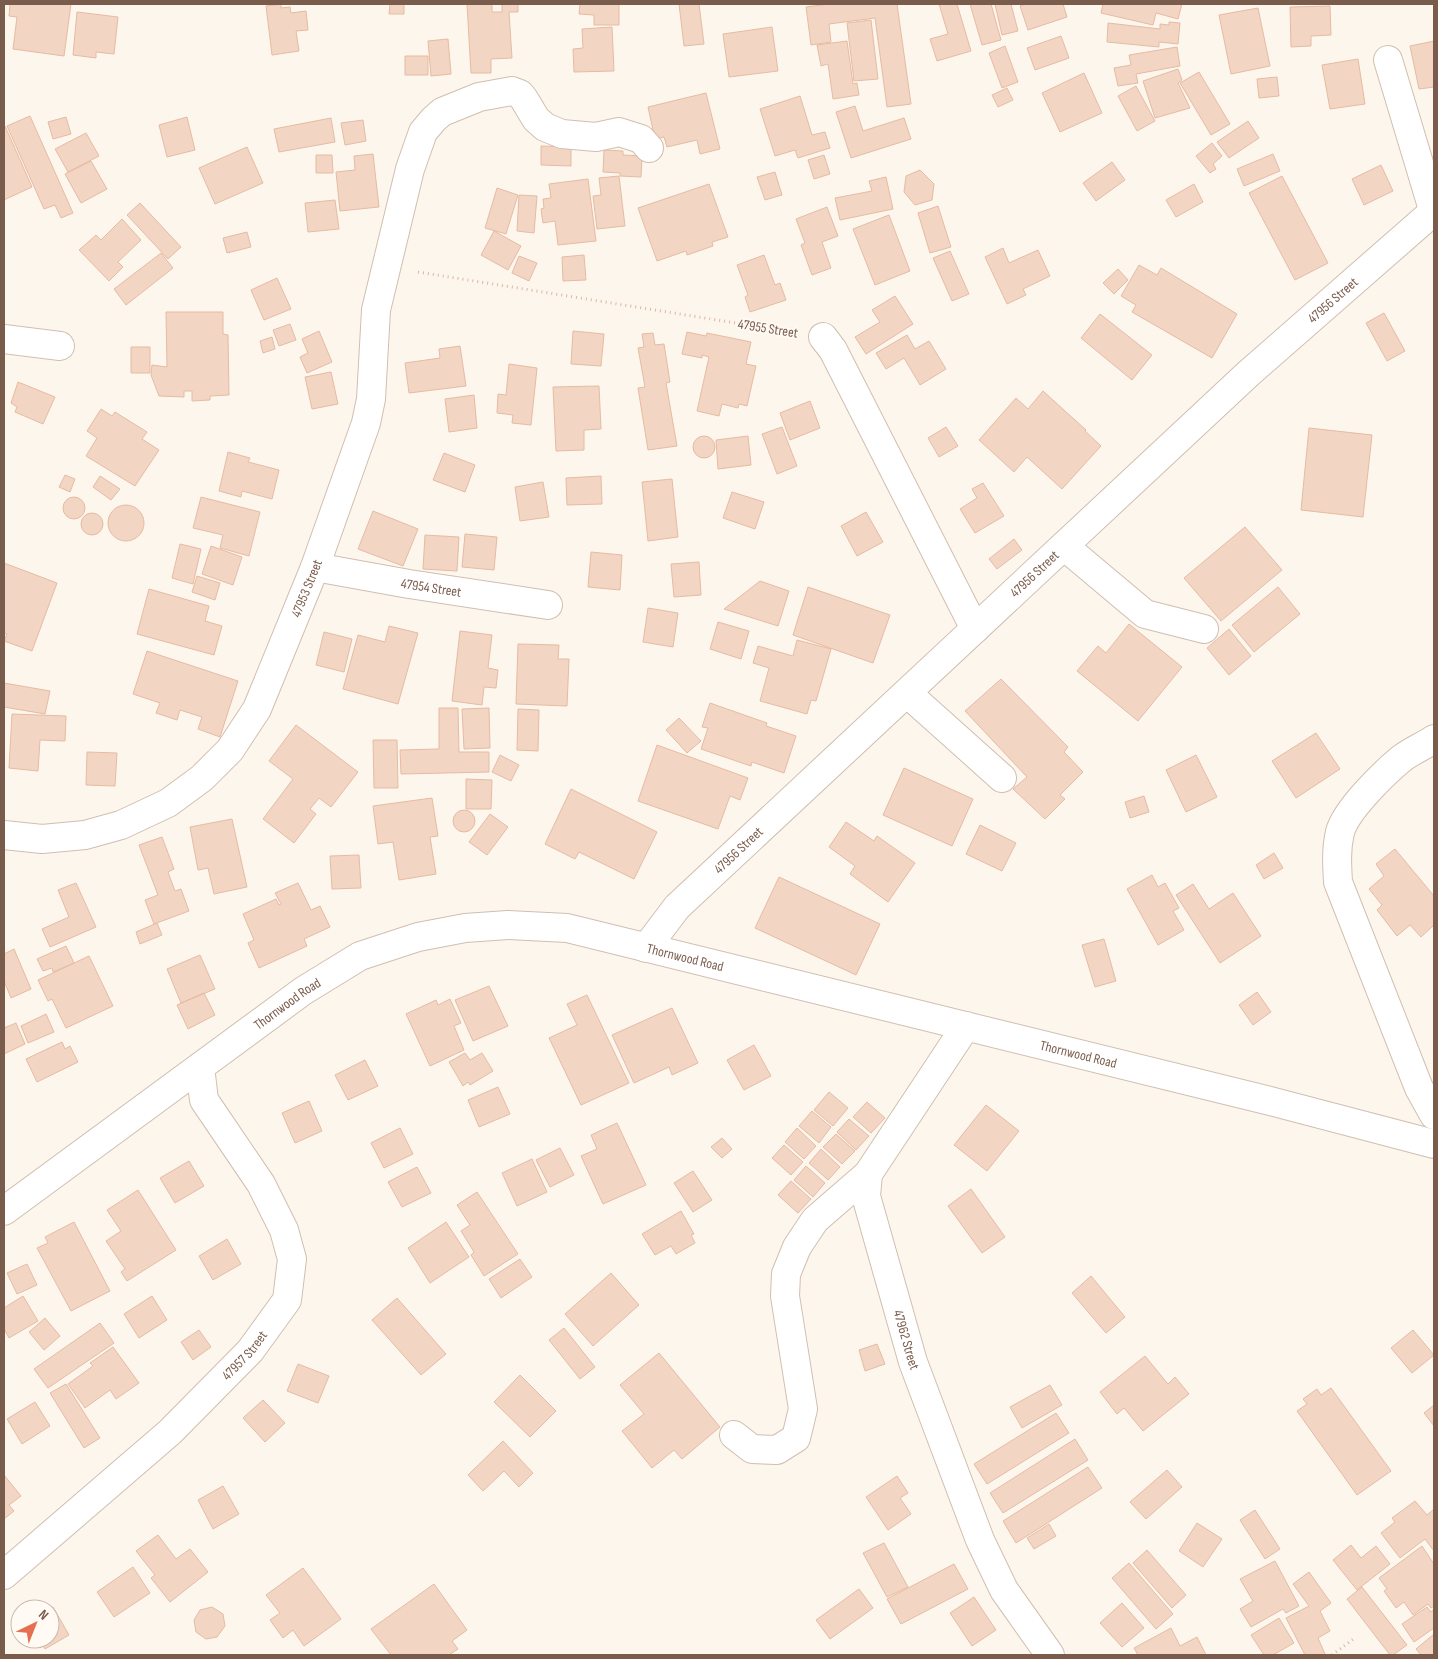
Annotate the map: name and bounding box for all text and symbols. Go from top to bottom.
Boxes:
street label: 47956 Street [1304,274,1362,327]
street label: 47955 Street [737,315,799,342]
street label: 47956 Street [1006,547,1063,601]
street label: 47953 Street [287,557,326,620]
street label: 47954 Street [400,575,463,601]
street label: 47956 Street [710,823,767,877]
street label: Thornwood Road [645,940,725,975]
street label: Thornwood Road [250,974,324,1033]
street label: Thornwood Road [1038,1037,1119,1072]
street label: 47962 Street [890,1308,923,1372]
street label: 47957 Street [218,1327,271,1384]
north arrow [10,1599,60,1649]
text: N [35,1606,52,1624]

